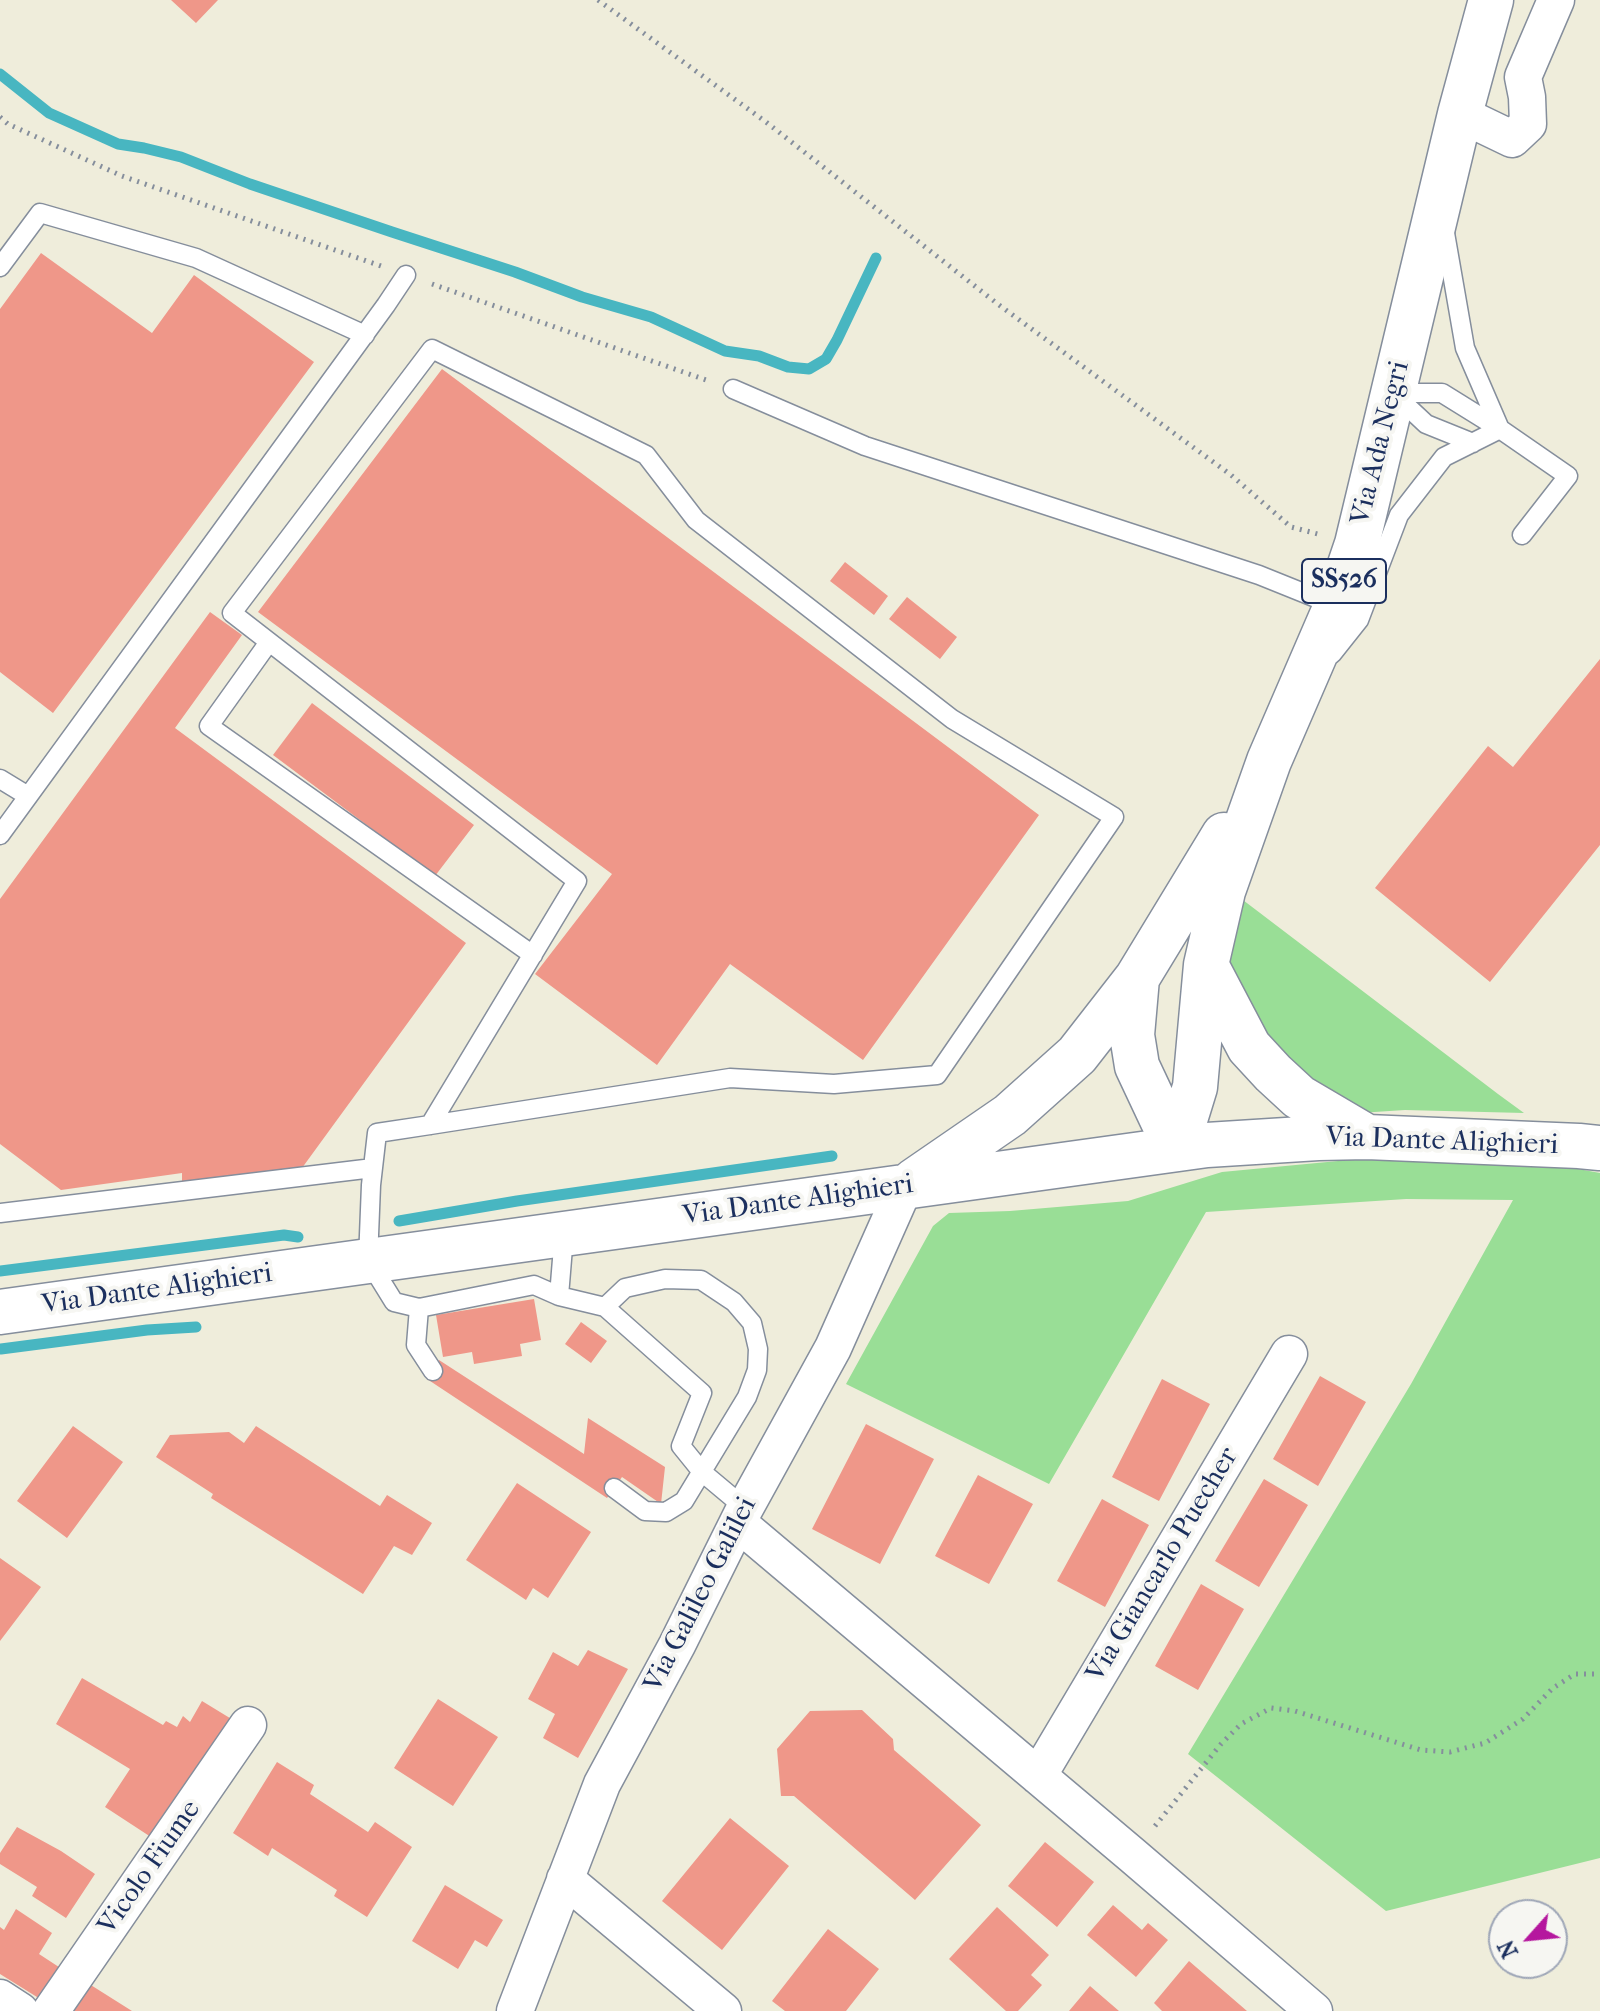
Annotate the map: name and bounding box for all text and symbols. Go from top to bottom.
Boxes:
street label: Via Ada Negri [1344,358,1418,528]
road number: SS526 [1302,559,1386,603]
street label: Via Dante Alighieri [1325,1121,1559,1163]
street label: Via Dante Alighieri [681,1168,915,1234]
street label: Via Dante Alighieri [40,1257,274,1323]
street label: Via Giancarlo Puecher [1080,1442,1246,1688]
street label: Via Galileo Galilei [637,1492,765,1698]
street label: Vicolo Fiume [91,1794,209,1942]
north arrow [1488,1899,1568,1979]
text: N [1493,1936,1524,1962]

